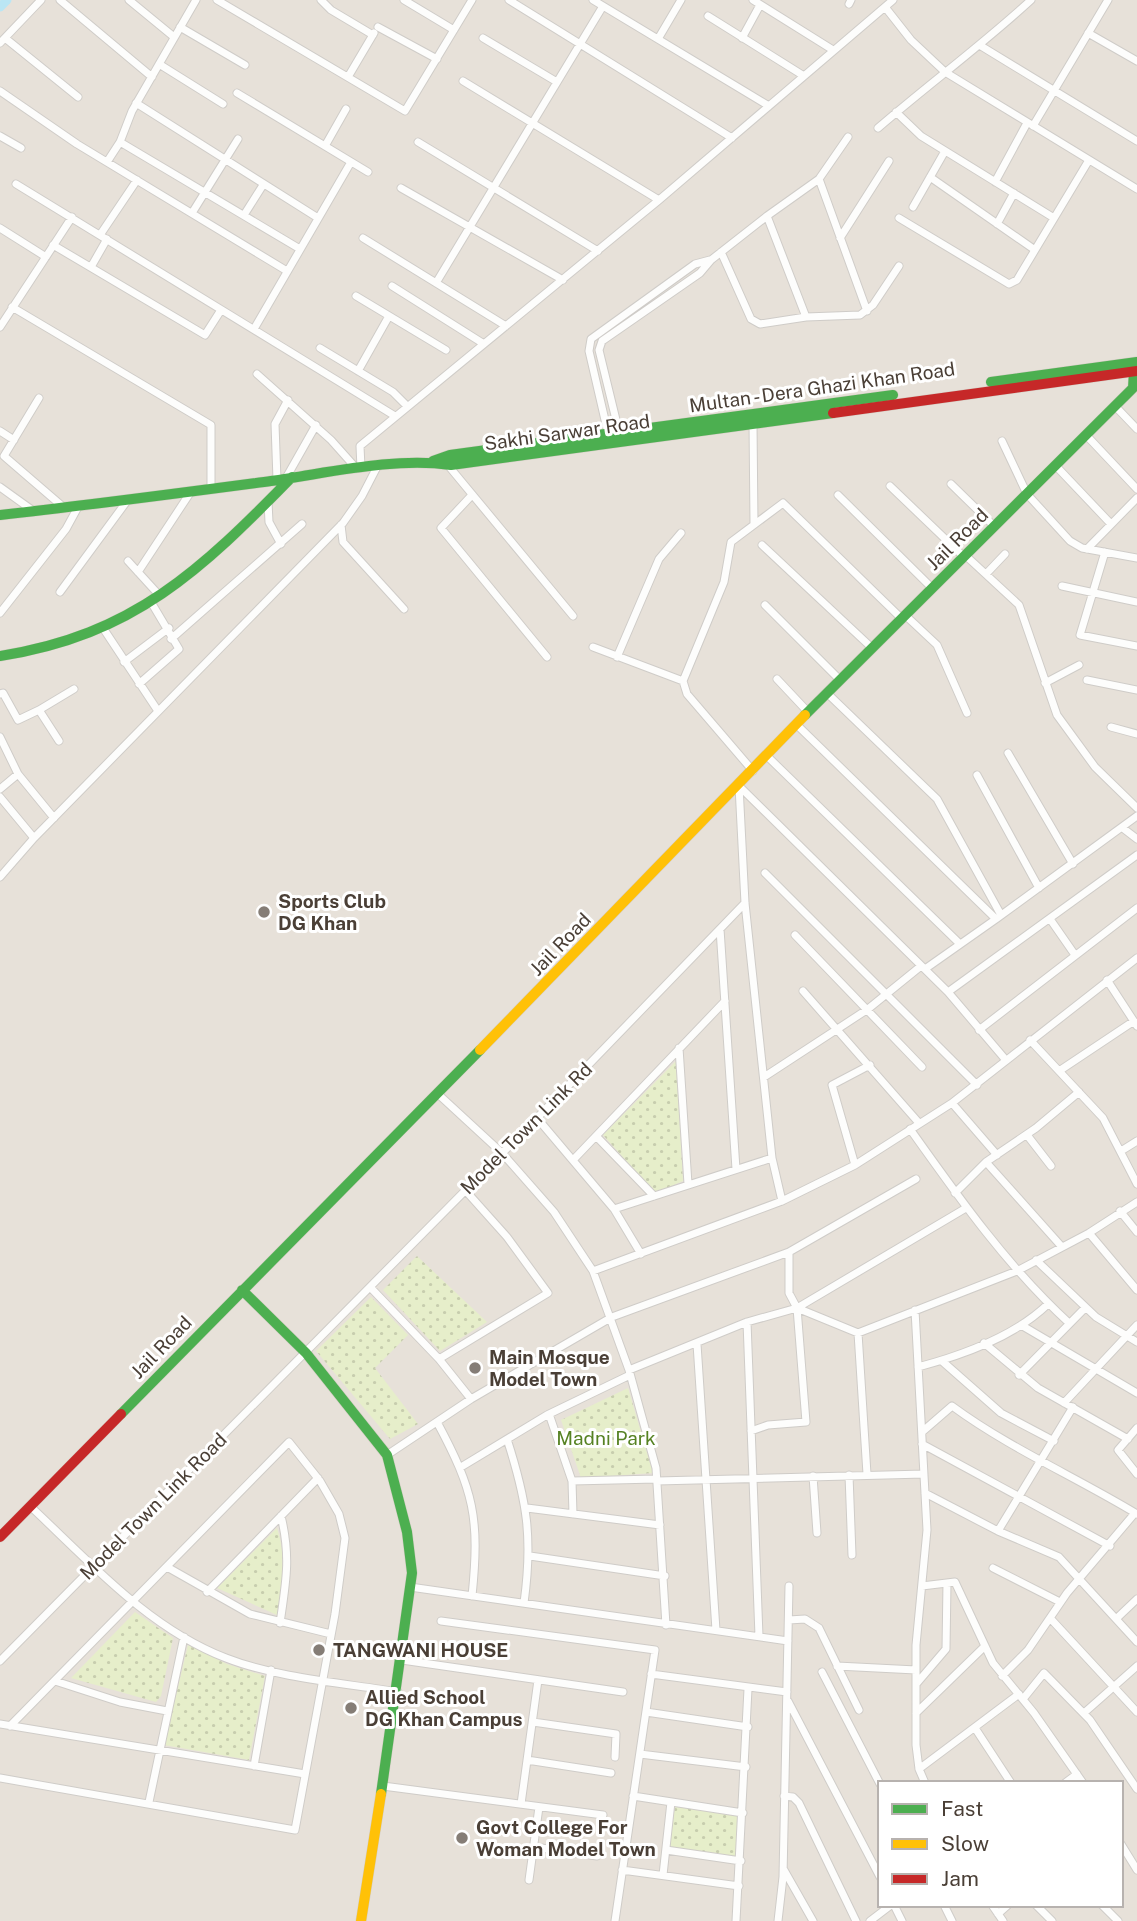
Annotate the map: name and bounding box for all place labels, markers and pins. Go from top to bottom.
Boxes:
place label: Sports Club DG Khan [278,890,386,934]
marker: Sports Club DG Khan [256,904,272,920]
place label: Main Mosque Model Town [489,1346,610,1390]
marker: Main Mosque Model Town [467,1360,483,1376]
place label: TANGWANI HOUSE [333,1639,508,1661]
marker: TANGWANI HOUSE [311,1642,327,1658]
place label: Allied School DG Khan Campus [365,1686,522,1730]
marker: Allied School DG Khan Campus [343,1700,359,1716]
place label: Govt College For Woman Model Town [476,1816,656,1860]
marker: Govt College For Woman Model Town [454,1830,470,1846]

